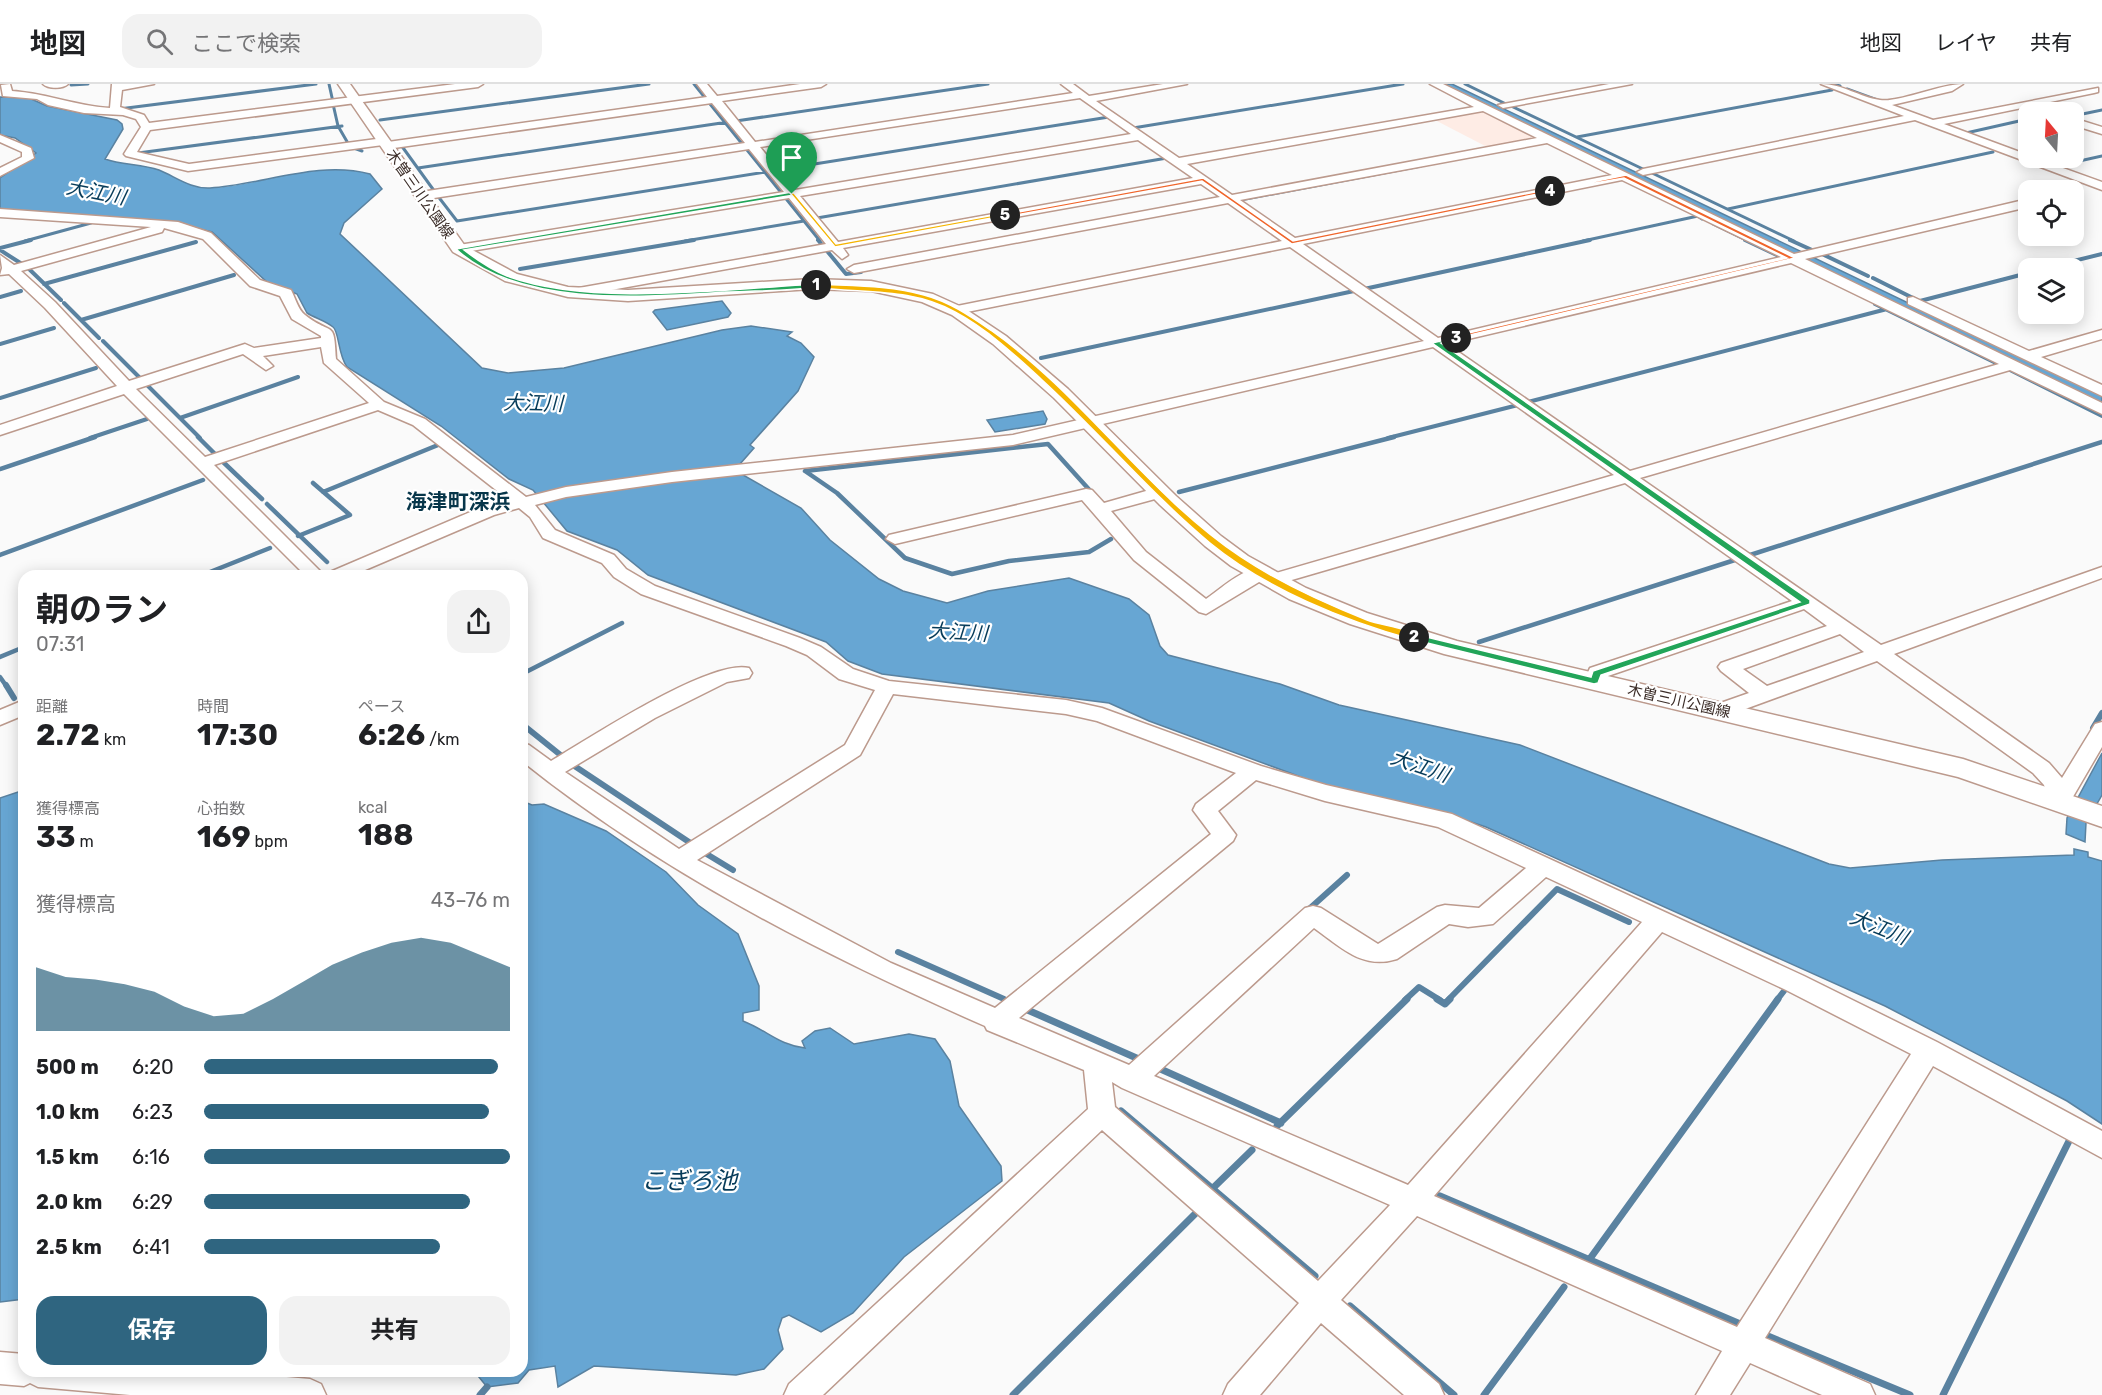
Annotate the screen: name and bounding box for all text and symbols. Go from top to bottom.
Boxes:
search box [122,14,542,68]
icon: search [143,25,176,58]
text: 地図 [30,27,86,60]
text: ここで検索 [191,30,301,57]
text: 地図 [1860,30,1902,55]
text: レイヤ [1935,30,1997,55]
text: 共有 [2030,30,2072,55]
north arrow [2018,102,2084,168]
map controls [2018,102,2084,324]
pin [766,132,817,194]
icon: arrive [775,141,808,174]
street label: 木曽三川公園線 [383,146,457,242]
water label: 大江川 [64,174,130,210]
pin: 4 [1535,176,1565,206]
button: locate [2018,180,2084,246]
text: 4 [1545,181,1555,200]
pin: 5 [990,200,1020,230]
text: 5 [1000,205,1010,224]
button: layers [2018,258,2084,324]
pin: 1 [801,270,831,300]
text: 1 [812,275,820,294]
pin: 3 [1441,323,1471,353]
text: 3 [1451,328,1461,347]
water label: 大江川 [503,390,565,416]
district label: 海津町深浜 [406,489,511,514]
text: 朝のラン [36,590,168,629]
button: share [447,590,510,653]
water label: 大江川 [927,618,991,646]
pin: 2 [1399,622,1429,652]
text: 2 [1409,627,1419,646]
text: 07:31 [36,632,84,656]
street label: 木曽三川公園線 [1626,680,1732,722]
text: 距離 [36,697,68,716]
text: 時間 [197,697,229,716]
text: ペース [358,697,405,716]
text: 2.72 [36,717,100,753]
text: 17:30 [197,717,278,753]
text: 6:26 [358,717,425,753]
text: km [100,730,126,749]
text: /km [425,730,459,749]
water label: 大江川 [1388,745,1454,788]
text: kcal [358,798,387,817]
text: 獲得標高 [36,799,100,818]
text: 心拍数 [197,799,245,818]
text: 188 [358,817,414,853]
text: 33 [36,819,76,855]
text: 169 [197,819,251,855]
text: m [76,832,94,851]
text: bpm [251,832,288,851]
text: 43–76 m [431,888,510,912]
text: 獲得標高 [36,892,116,916]
water label: 大江川 [1847,905,1913,950]
text: 500 m [36,1055,99,1079]
text: 6:20 [132,1055,174,1079]
text: 1.0 km [36,1100,99,1124]
text: 6:23 [132,1100,173,1124]
text: 1.5 km [36,1145,99,1169]
text: 6:16 [132,1145,170,1169]
water label: こぎろ池 [641,1167,739,1195]
text: 2.0 km [36,1190,102,1214]
text: 6:29 [132,1190,173,1214]
text: 2.5 km [36,1235,102,1259]
text: 6:41 [132,1235,170,1259]
button: 保存 [36,1296,267,1365]
button: 共有 [279,1296,510,1365]

